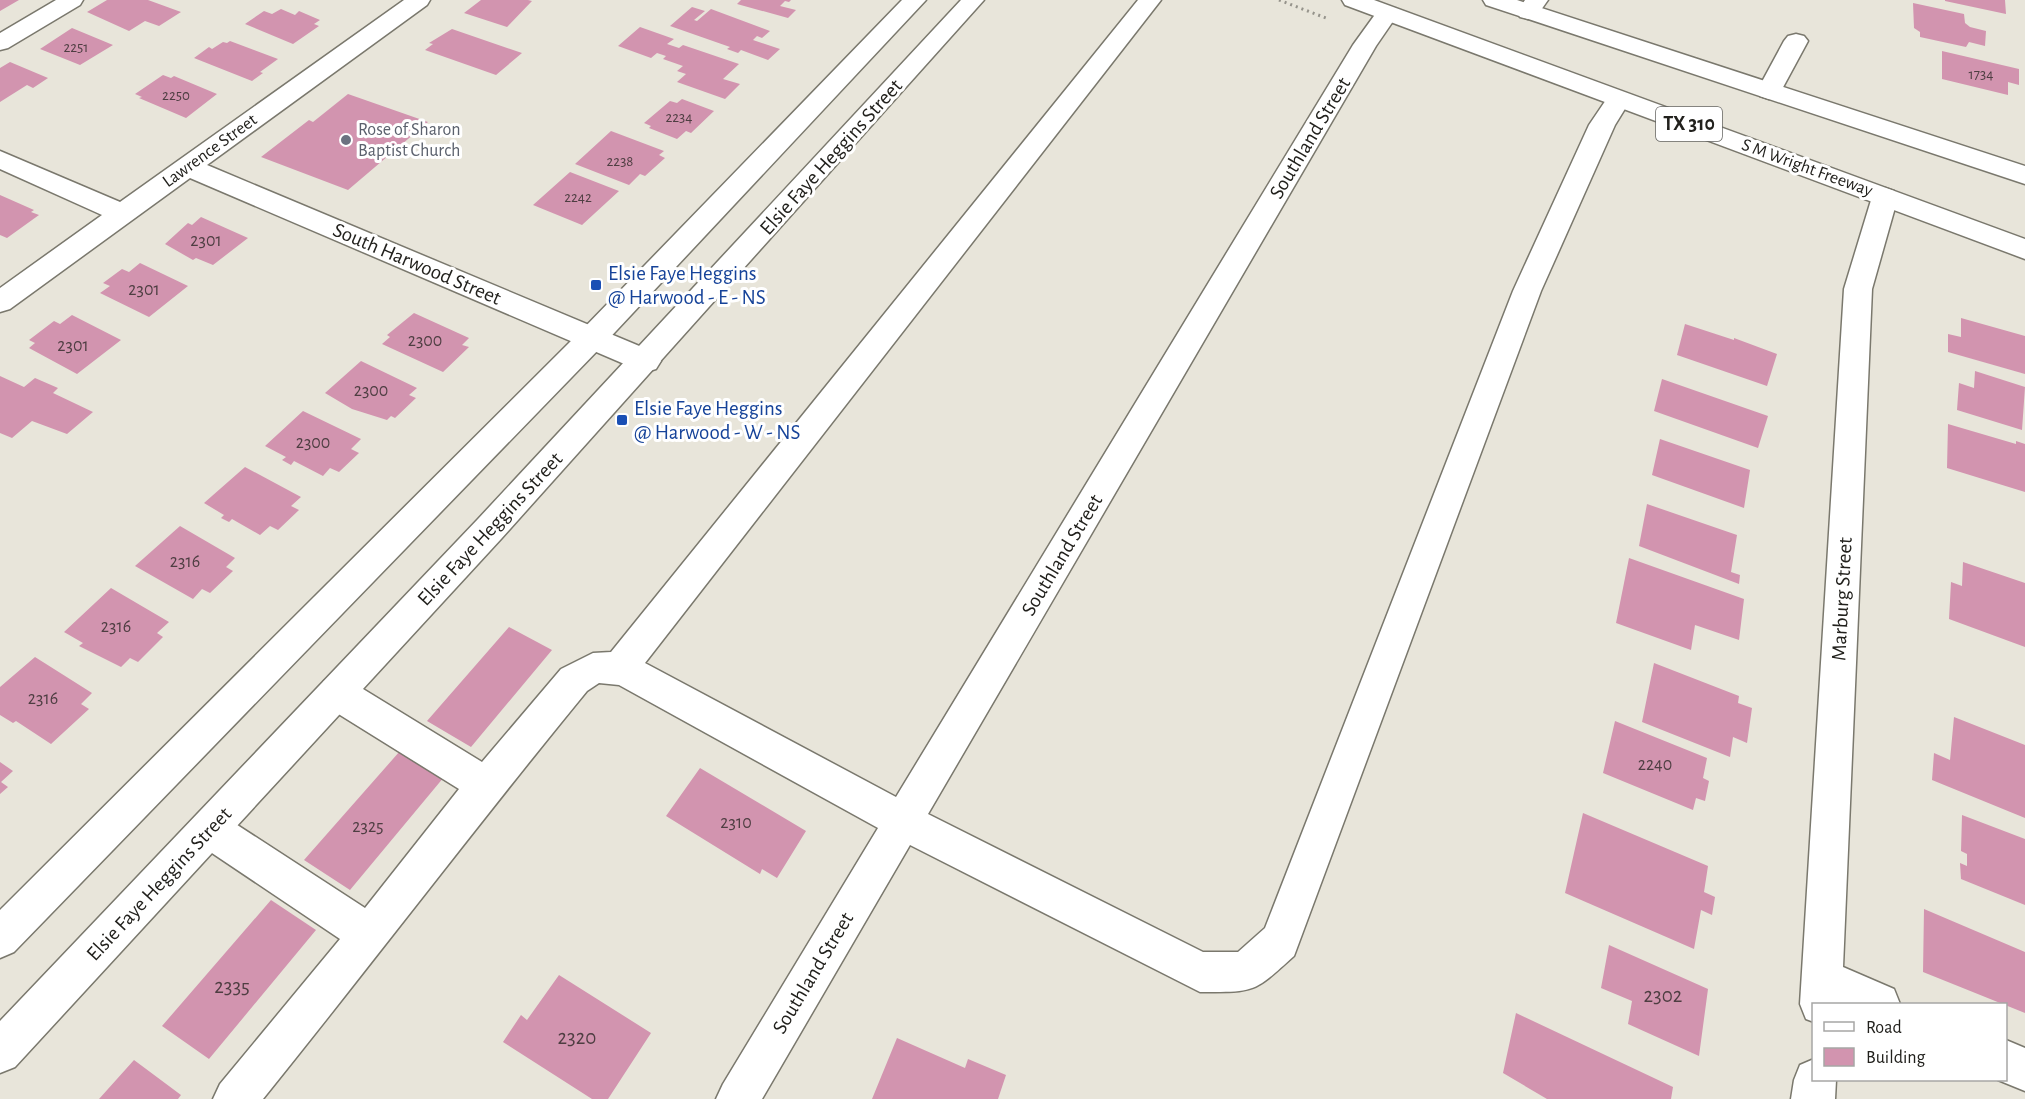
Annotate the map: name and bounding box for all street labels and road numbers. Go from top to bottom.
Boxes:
street label: Southland Street [1266,73,1355,202]
street label: Elsie Faye Heggins Street [756,75,906,239]
road number: TX 310 [1656,107,1722,141]
street label: Lawrence Street [160,111,261,191]
street label: S M Wright Freeway [1739,136,1875,200]
street label: South Harwood Street [330,219,504,309]
street label: Elsie Faye Heggins Street [414,448,567,610]
street label: Southland Street [1018,490,1107,619]
street label: Marburg Street [1828,536,1856,661]
street label: Elsie Faye Heggins Street [83,803,236,965]
street label: Southland Street [769,908,858,1037]

